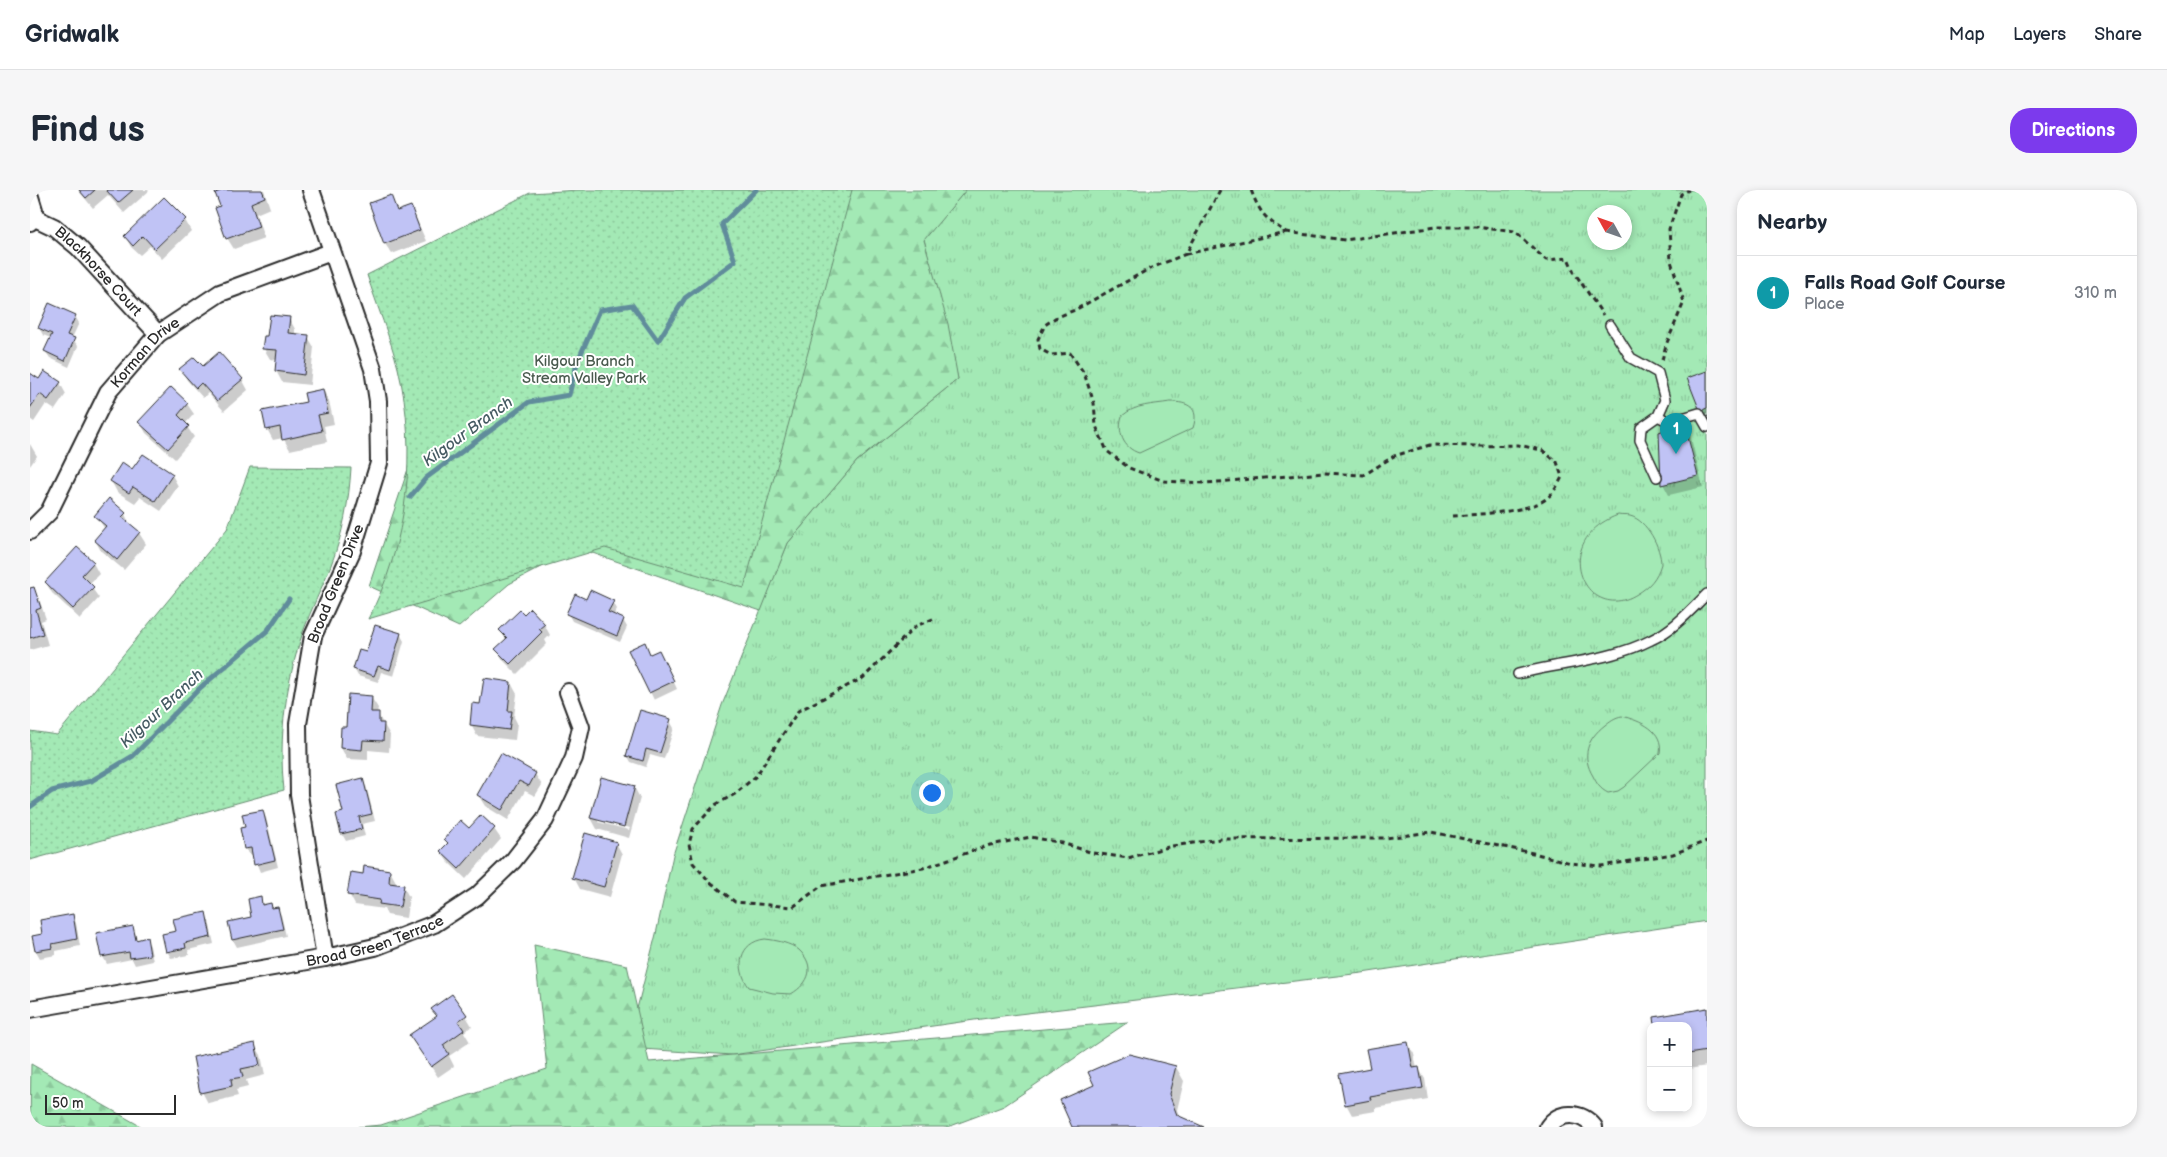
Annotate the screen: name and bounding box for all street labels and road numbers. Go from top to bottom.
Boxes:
street label: Blackhorse Court [51,222,146,320]
street label: Korman Drive [106,313,183,392]
street label: Broad Green Drive [303,521,369,646]
street label: Broad Green Terrace [304,911,448,971]

